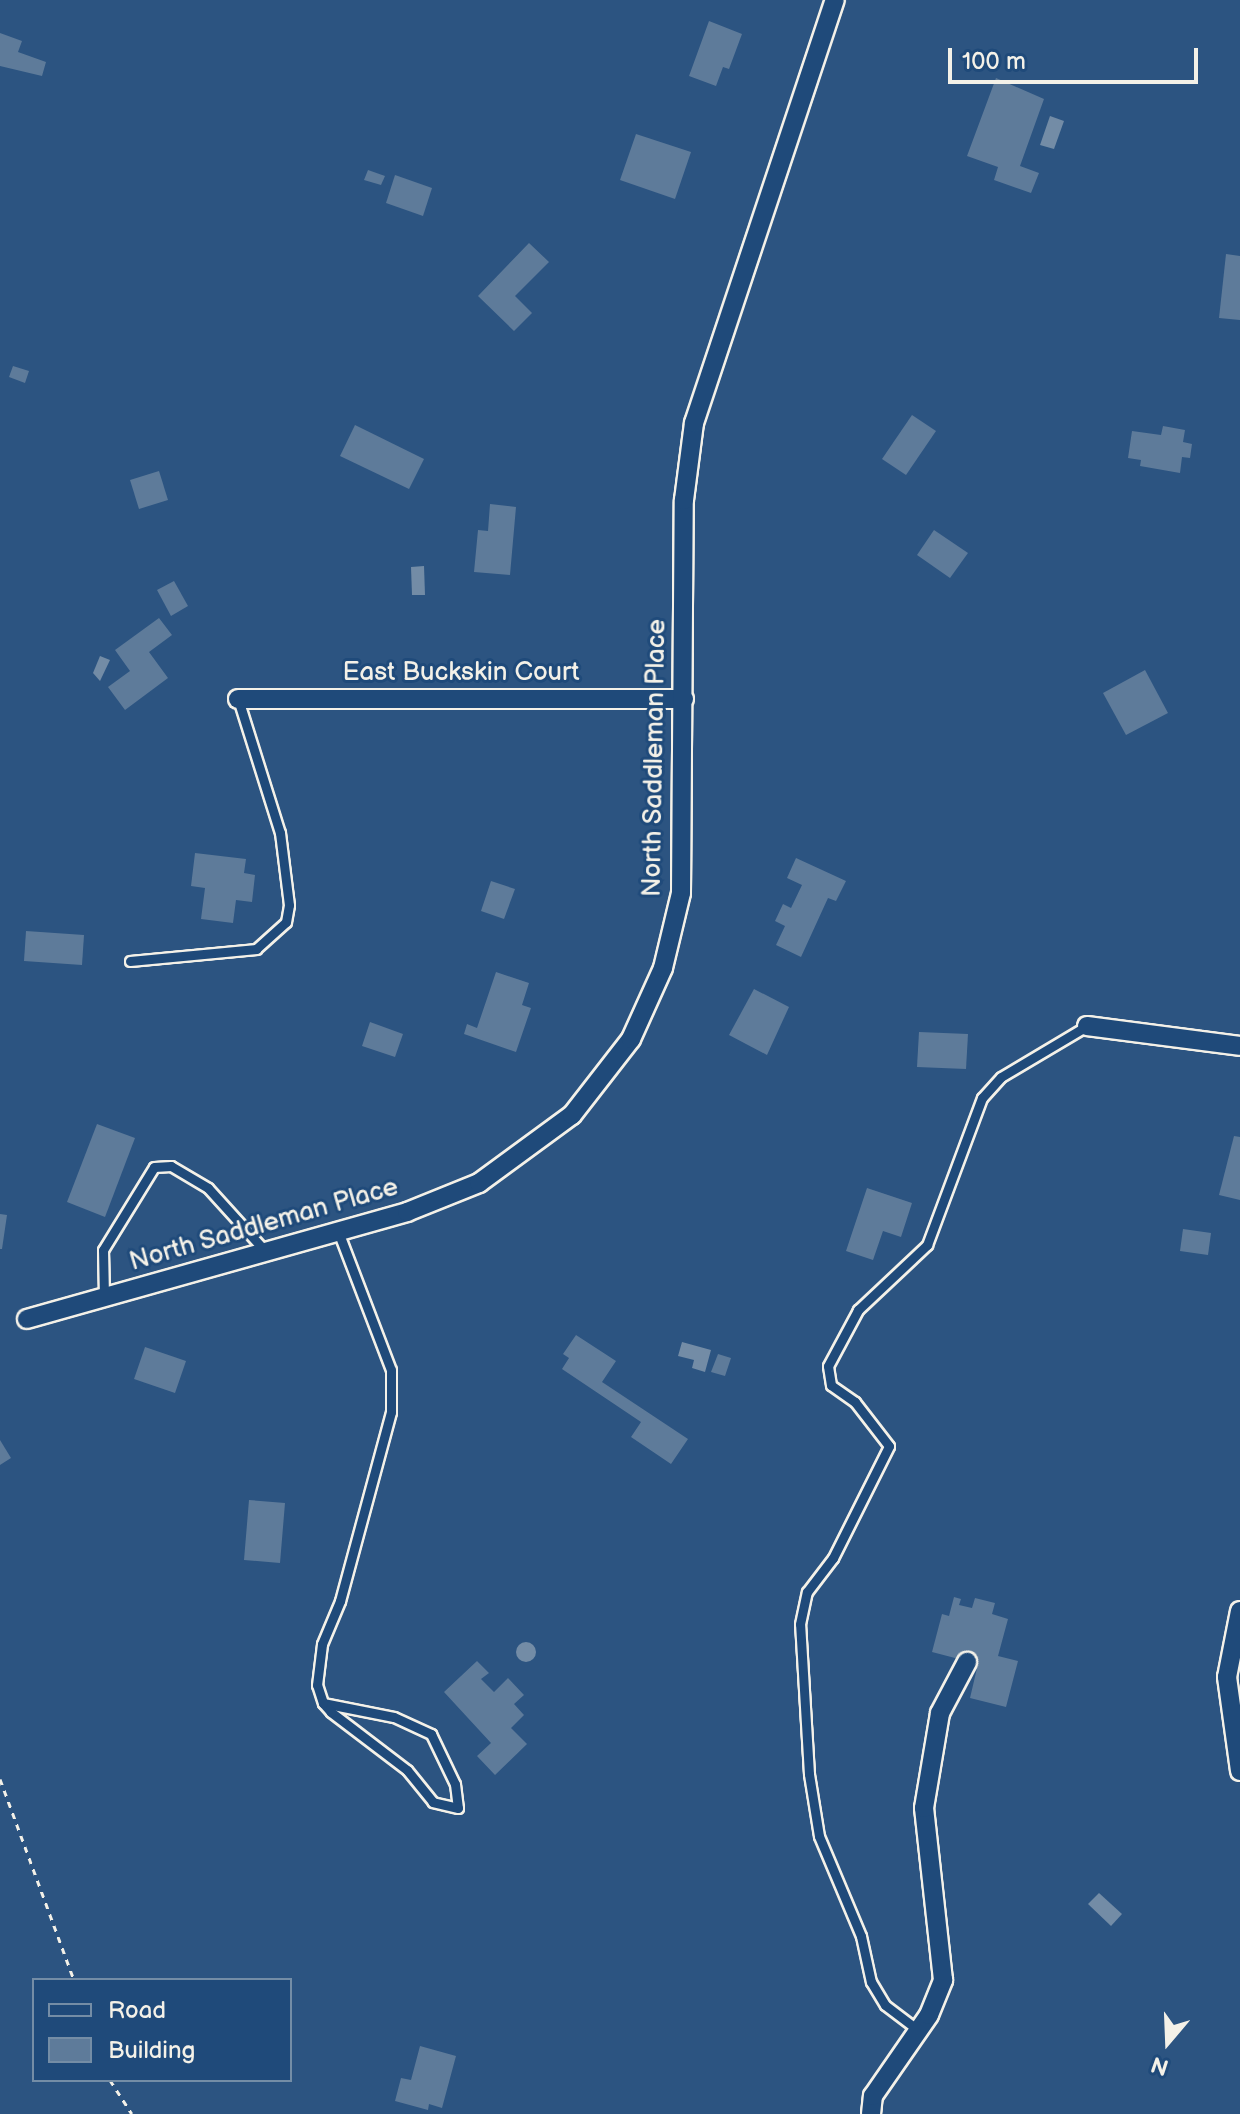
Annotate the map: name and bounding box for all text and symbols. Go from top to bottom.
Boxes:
scale bar [952,32,1202,82]
text: 100 m [962,47,1026,76]
street label: North Saddleman Place [637,619,673,897]
street label: East Buckskin Court [342,657,580,689]
street label: North Saddleman Place [126,1172,402,1278]
legend [32,1978,292,2082]
text: Road [108,1996,166,2025]
north arrow [1128,2002,1208,2082]
text: Building [108,2036,195,2065]
text: N [1148,2050,1172,2081]

